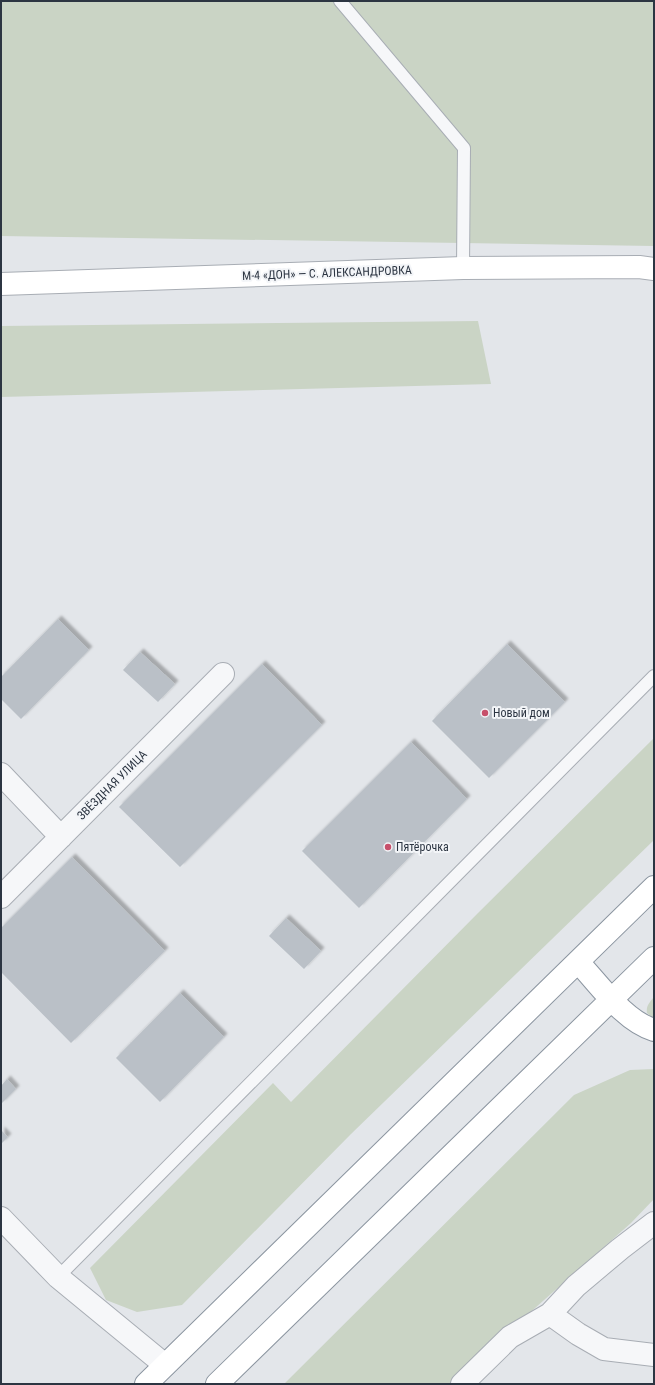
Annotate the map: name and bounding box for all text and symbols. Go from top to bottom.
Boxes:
street label: М-4 «ДОН» — С. АЛЕКСАНДРОВКА [242,263,412,283]
place label: Новый дом [493,706,550,720]
marker: Новый дом [480,708,490,718]
street label: ЗВЁЗДНАЯ УЛИЦА [74,747,150,823]
place label: Пятёрочка [396,840,449,854]
marker: Пятёрочка [383,842,393,852]

